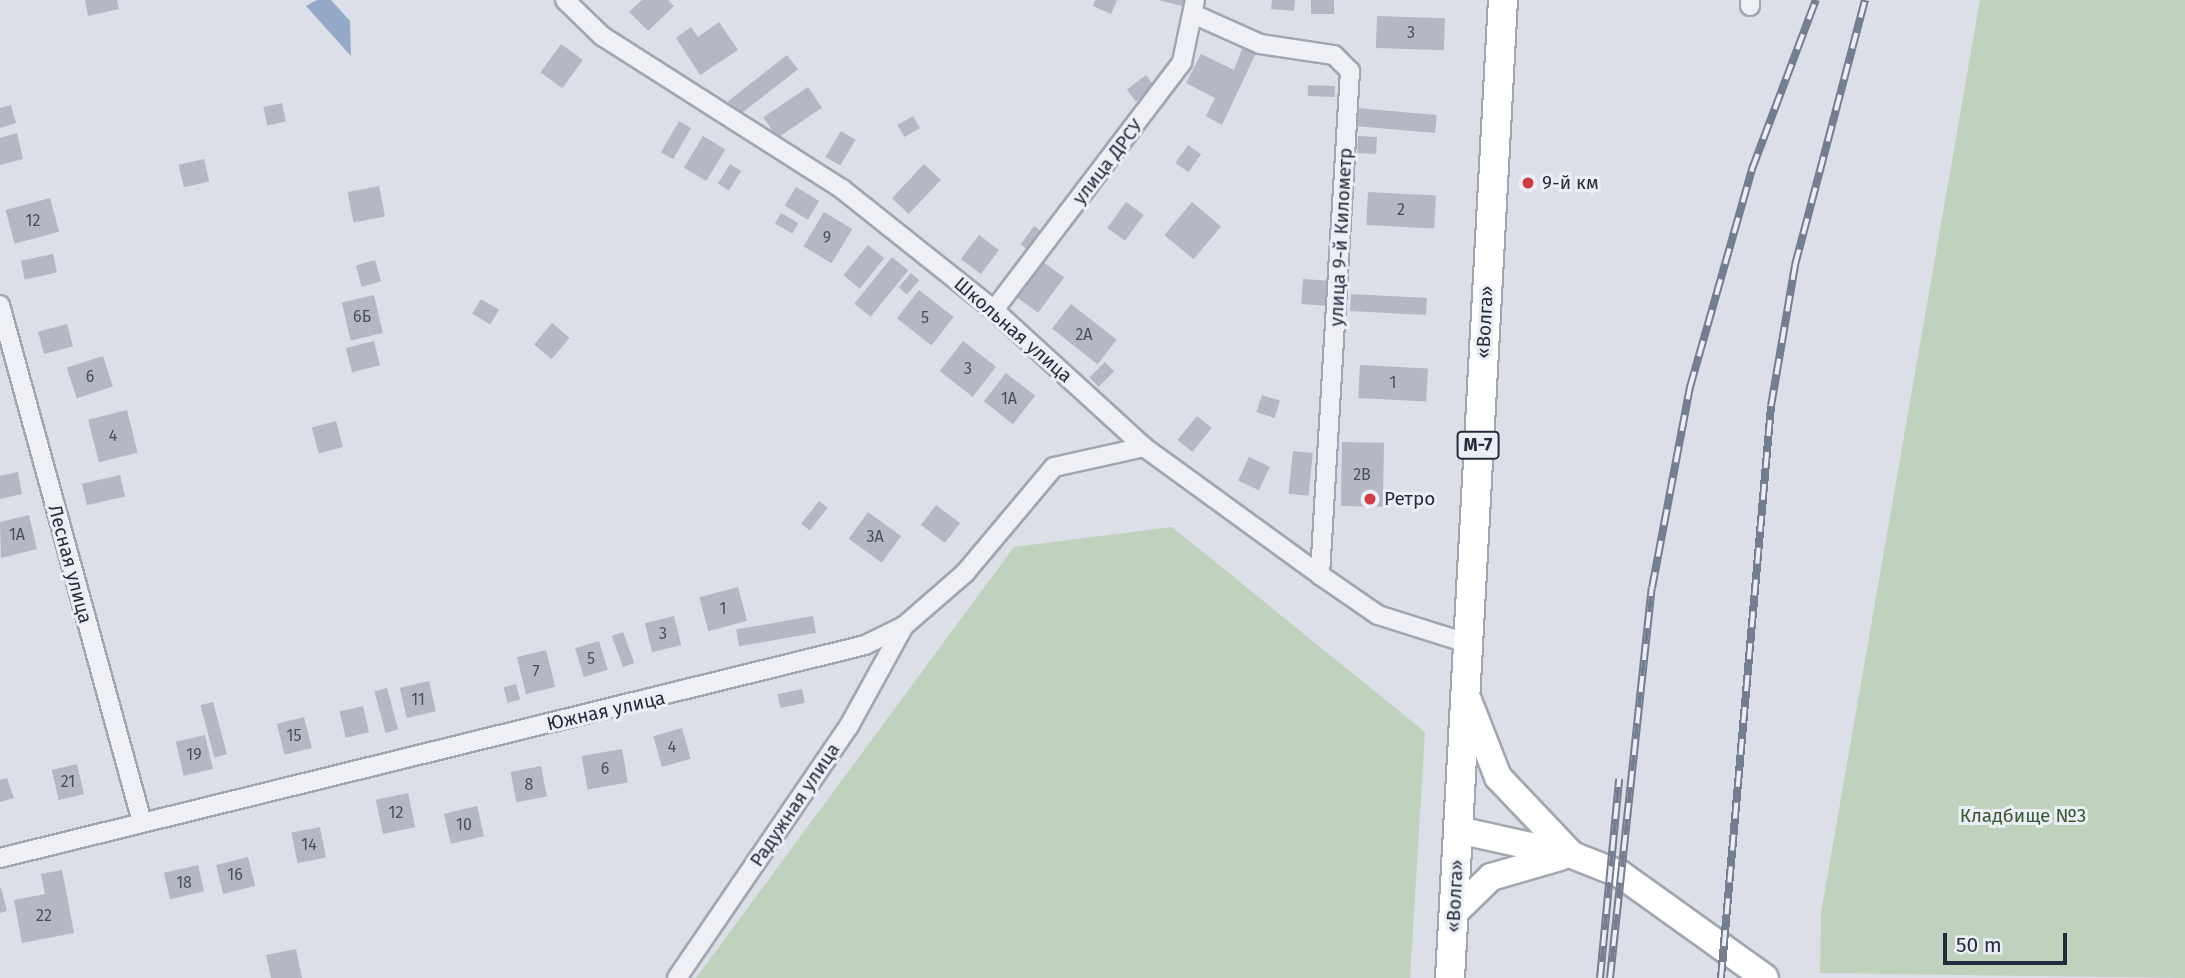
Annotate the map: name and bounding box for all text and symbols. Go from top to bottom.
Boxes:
house number: 3 [1407,23,1415,43]
street label: улица ДРСУ [1068,115,1148,209]
street label: улица 9-й Километр [1325,147,1357,327]
place label: 9-й км [1542,172,1599,194]
marker: 9-й км [1520,175,1536,191]
house number: 2 [1397,200,1405,220]
house number: 12 [26,211,40,231]
house number: 9 [823,228,831,248]
street label: Школьная улица [949,273,1077,387]
street label: «Волга» [1472,285,1498,359]
house number: 6Б [353,307,371,327]
house number: 5 [921,308,929,328]
house number: 2А [1075,325,1093,345]
house number: 3 [964,359,972,379]
house number: 6 [86,367,94,387]
house number: 1 [1390,373,1396,393]
house number: 1А [1001,389,1017,409]
house number: 4 [109,426,117,446]
road number: М-7 [1455,430,1501,460]
house number: 2В [1353,465,1371,485]
place label: Ретро [1384,488,1435,510]
marker: Ретро [1362,491,1378,507]
street label: Лесная улица [43,502,97,626]
house number: 1А [9,525,25,545]
house number: 3А [866,527,884,547]
house number: 1 [720,599,726,619]
house number: 3 [659,624,667,644]
house number: 5 [587,649,595,669]
house number: 7 [532,662,540,682]
street label: Южная улица [545,686,667,736]
house number: 11 [411,690,425,710]
house number: 15 [287,726,301,746]
house number: 4 [668,737,676,757]
street label: Радужная улица [745,739,845,871]
house number: 19 [186,745,202,765]
house number: 6 [601,759,609,779]
house number: 21 [61,772,75,792]
house number: 8 [525,775,533,795]
house number: 12 [389,803,403,823]
park label: Кладбище №3 [1960,805,2086,827]
house number: 10 [456,815,472,835]
house number: 14 [301,835,317,855]
street label: «Волга» [1442,859,1468,933]
house number: 16 [227,865,243,885]
house number: 18 [176,873,192,893]
house number: 22 [36,906,52,926]
scale bar [1947,918,2071,962]
text: 50 m [1956,932,2002,958]

